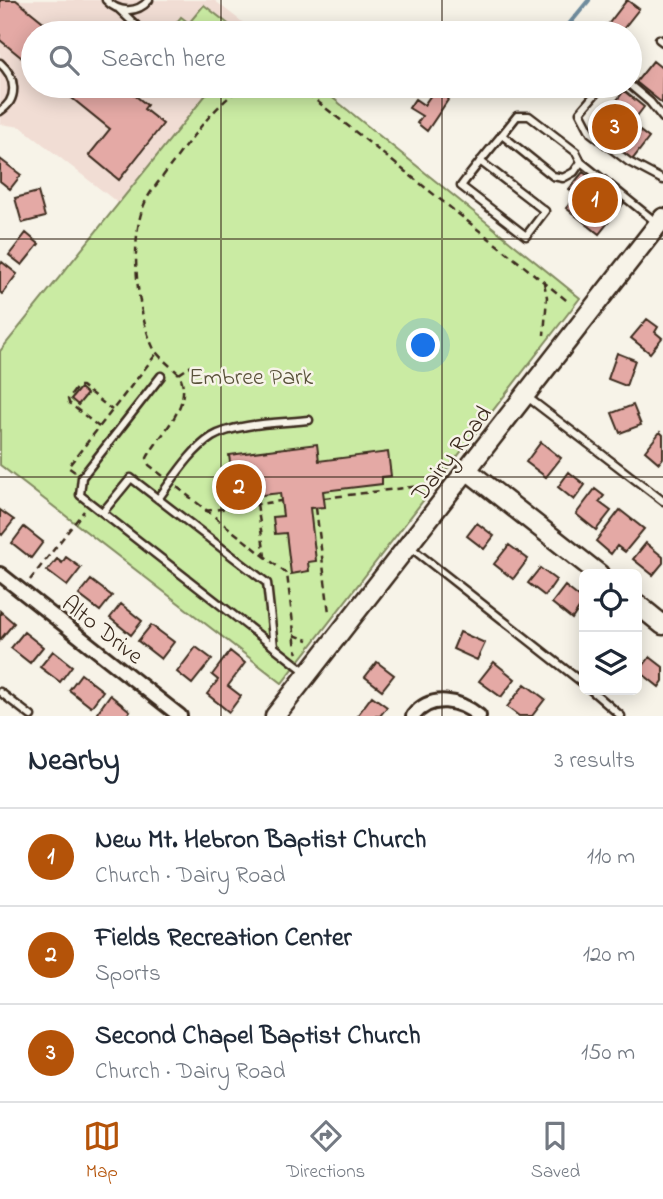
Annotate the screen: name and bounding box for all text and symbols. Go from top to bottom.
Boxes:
search box [21,21,642,98]
icon: search [45,41,83,79]
text: Search here [101,41,226,79]
pin: 3 [592,101,638,153]
pin: 1 [572,174,618,226]
your location [406,328,440,362]
park label: Embree Park [189,361,314,396]
street label: Dairy Road [404,398,503,512]
pin: 2 [216,461,262,513]
map controls [579,569,642,695]
button: locate [579,569,642,632]
street label: Alto Drive [53,588,150,674]
button: layers [579,632,642,695]
text: Nearby [28,740,120,784]
text: 3 results [554,745,635,778]
text: New Mt. Hebron Baptist Church [95,822,426,860]
text: 1 [47,841,55,874]
text: 110 m [587,841,635,874]
text: Church · Dairy Road [95,860,285,893]
text: Fields Recreation Center [95,920,352,958]
text: 2 [45,939,57,972]
text: 120 m [583,939,635,972]
text: Sports [95,958,161,991]
text: Second Chapel Baptist Church [95,1018,421,1056]
text: 3 [46,1037,56,1070]
text: 150 m [581,1037,635,1070]
text: Church · Dairy Road [95,1056,285,1089]
tab: Map [83,1117,121,1186]
tab: Directions [286,1117,365,1186]
tab: Saved [531,1117,580,1186]

